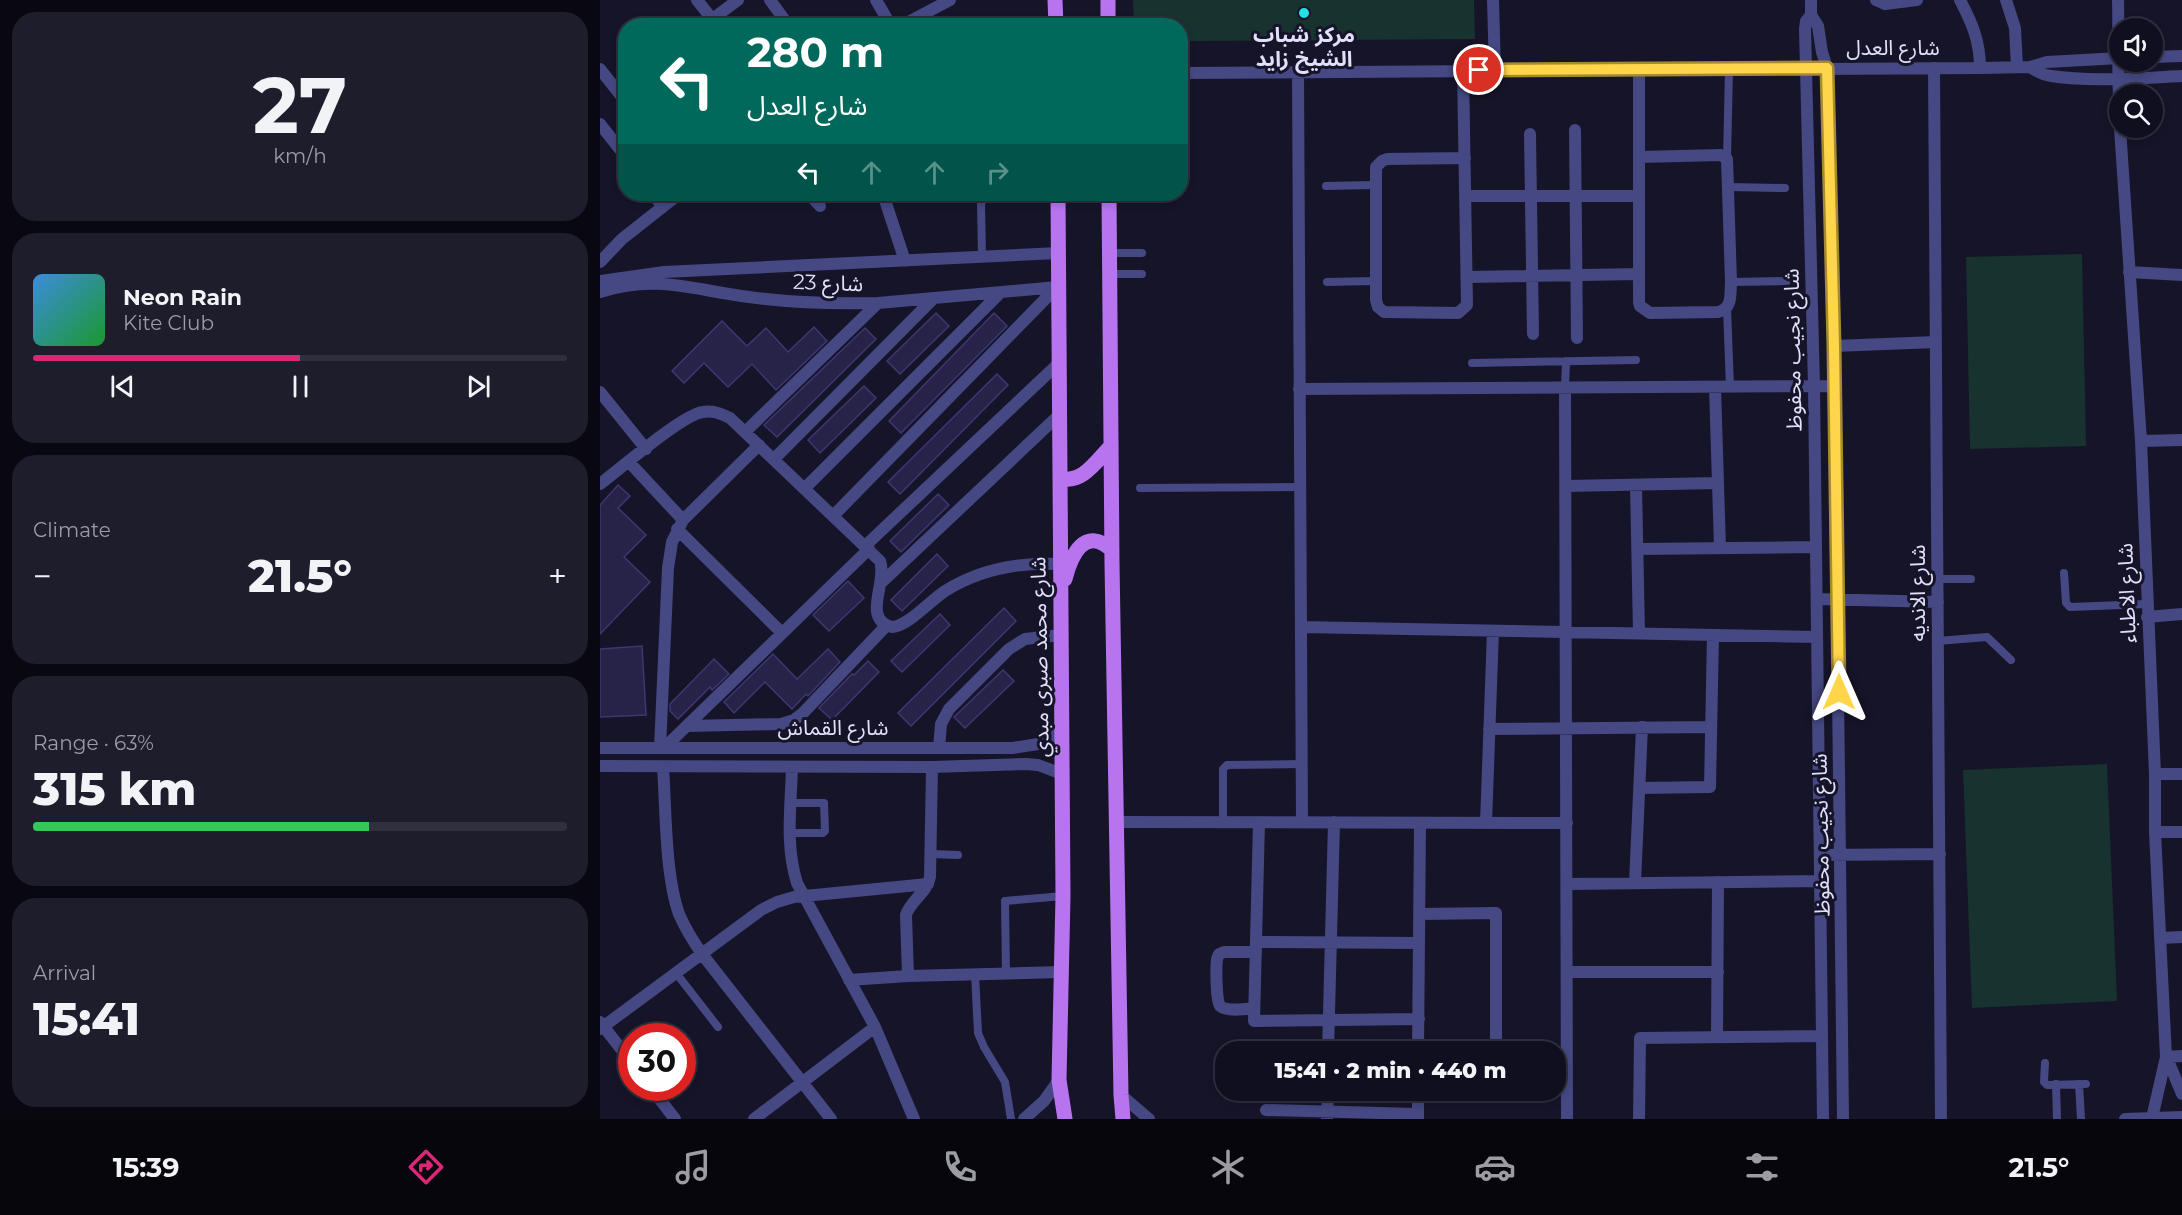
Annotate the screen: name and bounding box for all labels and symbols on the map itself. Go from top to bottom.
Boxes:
marker: مركز شباب الشيخ زايد [1297,6,1311,20]
place label: مركز شباب الشيخ زايد [1253,22,1355,74]
street label: شارع العدل [1846,35,1940,63]
pin [1453,44,1504,95]
street label: شارع نجيب محفوظ [1779,268,1809,432]
street label: شارع 23 [792,269,864,299]
street label: شارع الاطباء [2112,543,2144,643]
street label: شارع الانديه [1905,545,1933,641]
street label: شارع محمد صبرى مبدي [1025,556,1058,758]
position arrow [1807,660,1871,724]
street label: شارع القماش [778,715,888,743]
street label: شارع نجيب محفوظ [1807,753,1837,917]
speed limit sign: 30 [618,1023,696,1101]

